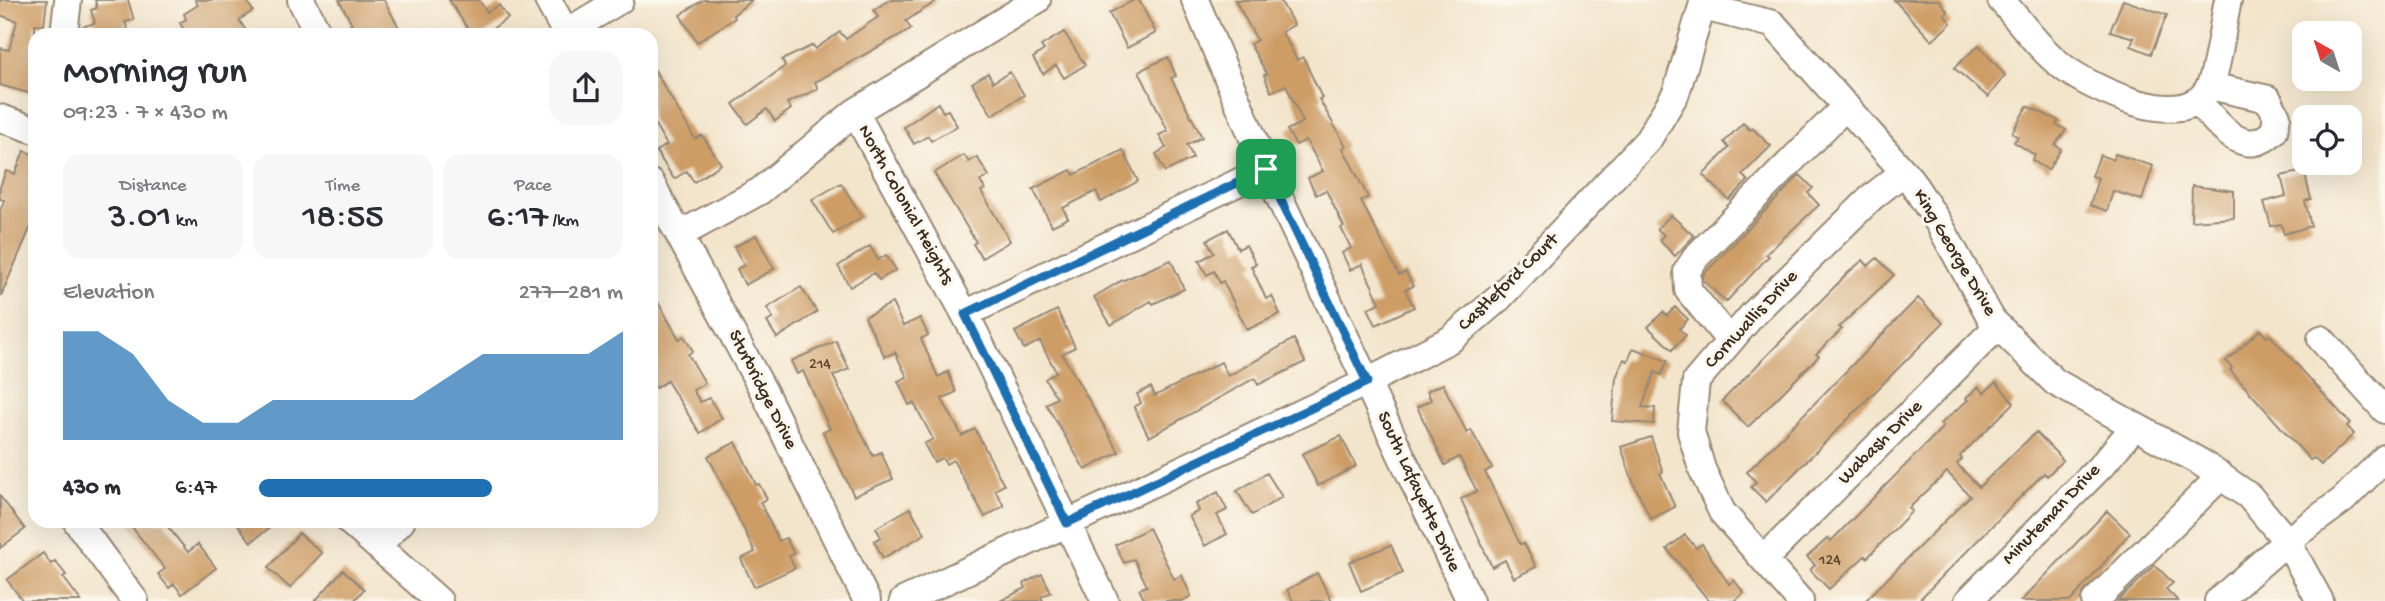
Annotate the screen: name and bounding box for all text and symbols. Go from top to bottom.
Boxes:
north arrow [2292,21,2362,91]
map controls [2292,21,2362,175]
button: share [549,51,623,125]
text: Morning run [63,52,247,96]
text: 09:23 · 7 × 430 m [63,100,228,127]
button: locate [2292,105,2362,175]
street label: North Colonial Heights [852,121,959,290]
pin [1236,139,1296,199]
icon: arrive [1247,150,1285,188]
text: Distance [119,175,187,198]
text: Time [326,175,360,198]
text: Pace [514,175,552,198]
street label: King George Drive [1907,185,2001,321]
text: 3.01 [108,198,171,239]
text: 18:55 [302,198,384,239]
text: 6:17 [487,198,548,239]
text: km [171,210,198,233]
text: /km [548,210,579,233]
street label: Castleford Court [1454,228,1566,337]
street label: Cornwallis Drive [1700,266,1804,374]
text: Elevation [63,280,154,307]
text: 277–281 m [519,280,623,307]
street label: Sturbridge Drive [722,327,802,454]
house number: 214 [809,356,831,375]
street label: Wabash Drive [1834,396,1928,490]
street label: South Lafayette Drive [1371,408,1465,576]
street label: Minuteman Drive [1998,459,2106,570]
text: 430 m [63,475,121,502]
text: 6:47 [175,475,217,502]
house number: 124 [1818,552,1841,571]

